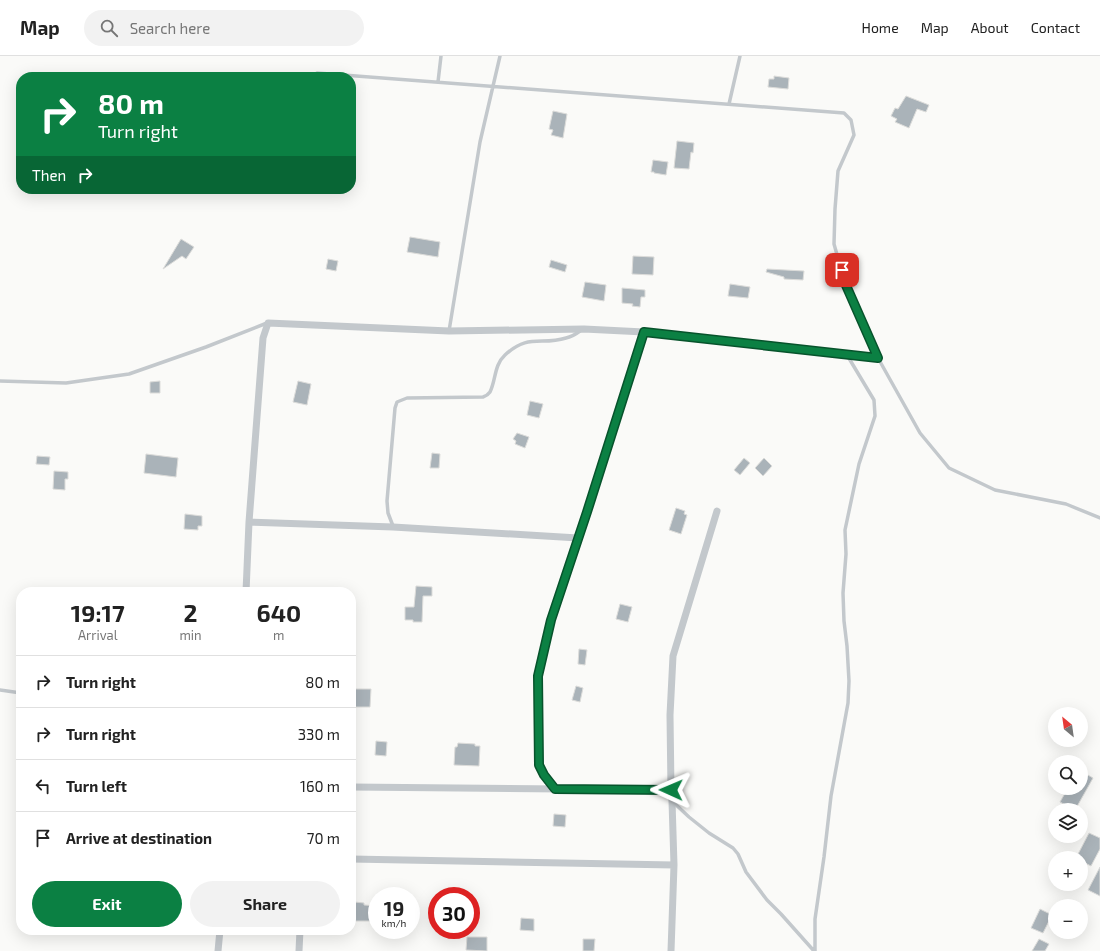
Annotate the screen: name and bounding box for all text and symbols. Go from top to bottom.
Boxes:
search box [84,10,364,46]
text: Map [20,16,60,39]
icon: search [98,17,120,39]
text: Search here [130,19,210,37]
text: Home [862,19,899,36]
text: Map [921,19,949,36]
text: About [971,19,1009,36]
text: Contact [1031,19,1080,36]
text: 80 m [98,86,164,120]
icon: right [32,88,84,140]
text: Turn right [98,120,178,142]
icon: right [74,164,96,186]
text: Then [32,166,66,184]
pin [825,253,859,287]
icon: arrive [831,259,853,281]
text: 19:17 [71,598,125,627]
text: 2 [184,598,198,627]
text: 640 [257,598,301,627]
text: Arrival [78,627,118,643]
text: min [179,627,202,643]
text: m [273,627,284,643]
icon: right [32,671,54,693]
text: Turn right [66,673,136,691]
text: 80 m [305,673,340,691]
north arrow [1048,707,1088,747]
map controls [1048,707,1088,939]
icon: right [32,723,54,745]
text: Turn right [66,725,136,743]
text: 330 m [298,725,340,743]
button: search [1048,755,1088,795]
position arrow [650,769,692,811]
icon: left [32,775,54,797]
text: Turn left [66,777,127,795]
text: 160 m [300,777,340,795]
button: layers [1048,803,1088,843]
icon: arrive [32,827,54,849]
text: Arrive at destination [66,829,212,847]
text: 70 m [307,829,340,847]
button: + [1048,851,1088,891]
button: Exit [32,881,182,927]
button: Share [190,881,340,927]
speed limit sign: 30 [428,887,480,939]
text: 19 [384,896,404,920]
button: − [1048,899,1088,939]
text: km/h [382,917,406,929]

